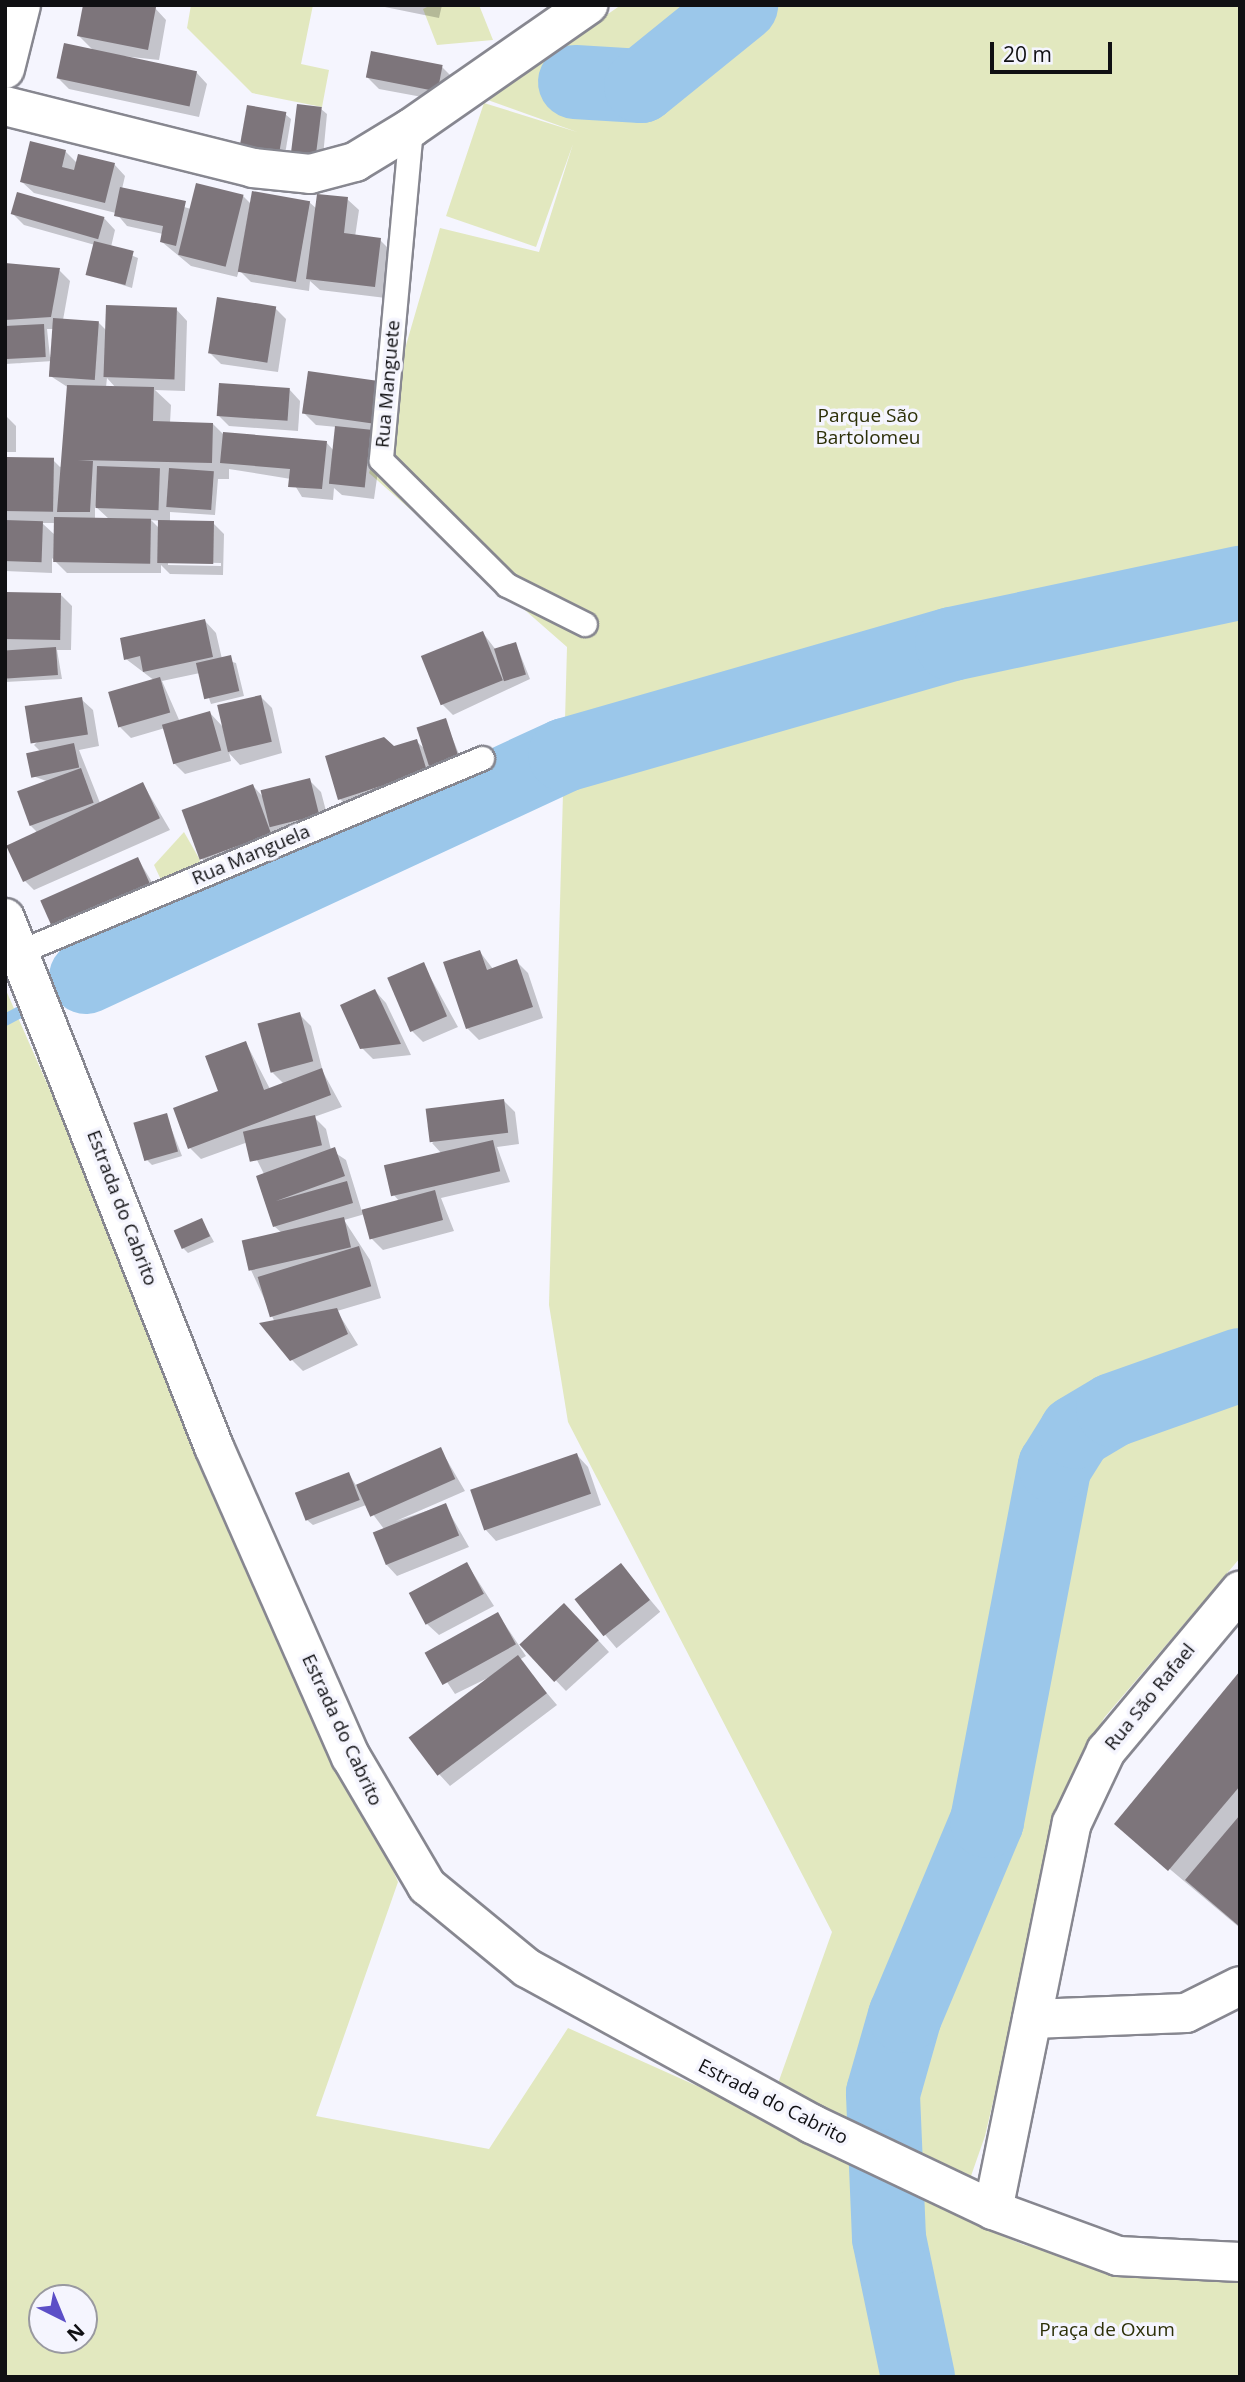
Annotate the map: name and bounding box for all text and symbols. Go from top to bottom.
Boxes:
scale bar [993,28,1116,72]
text: 20 m [1003,40,1052,68]
street label: Rua Manguete [371,319,405,449]
park label: Parque São Bartolomeu [816,405,920,449]
street label: Rua Manguela [188,820,314,890]
street label: Estrada do Cabrito [82,1127,162,1289]
street label: Rua São Rafael [1100,1639,1200,1755]
street label: Estrada do Cabrito [297,1651,387,1809]
street label: Estrada do Cabrito [694,2054,852,2150]
north arrow [28,2284,98,2354]
text: N [61,2318,90,2348]
park label: Praça de Oxum [1039,2319,1175,2341]

